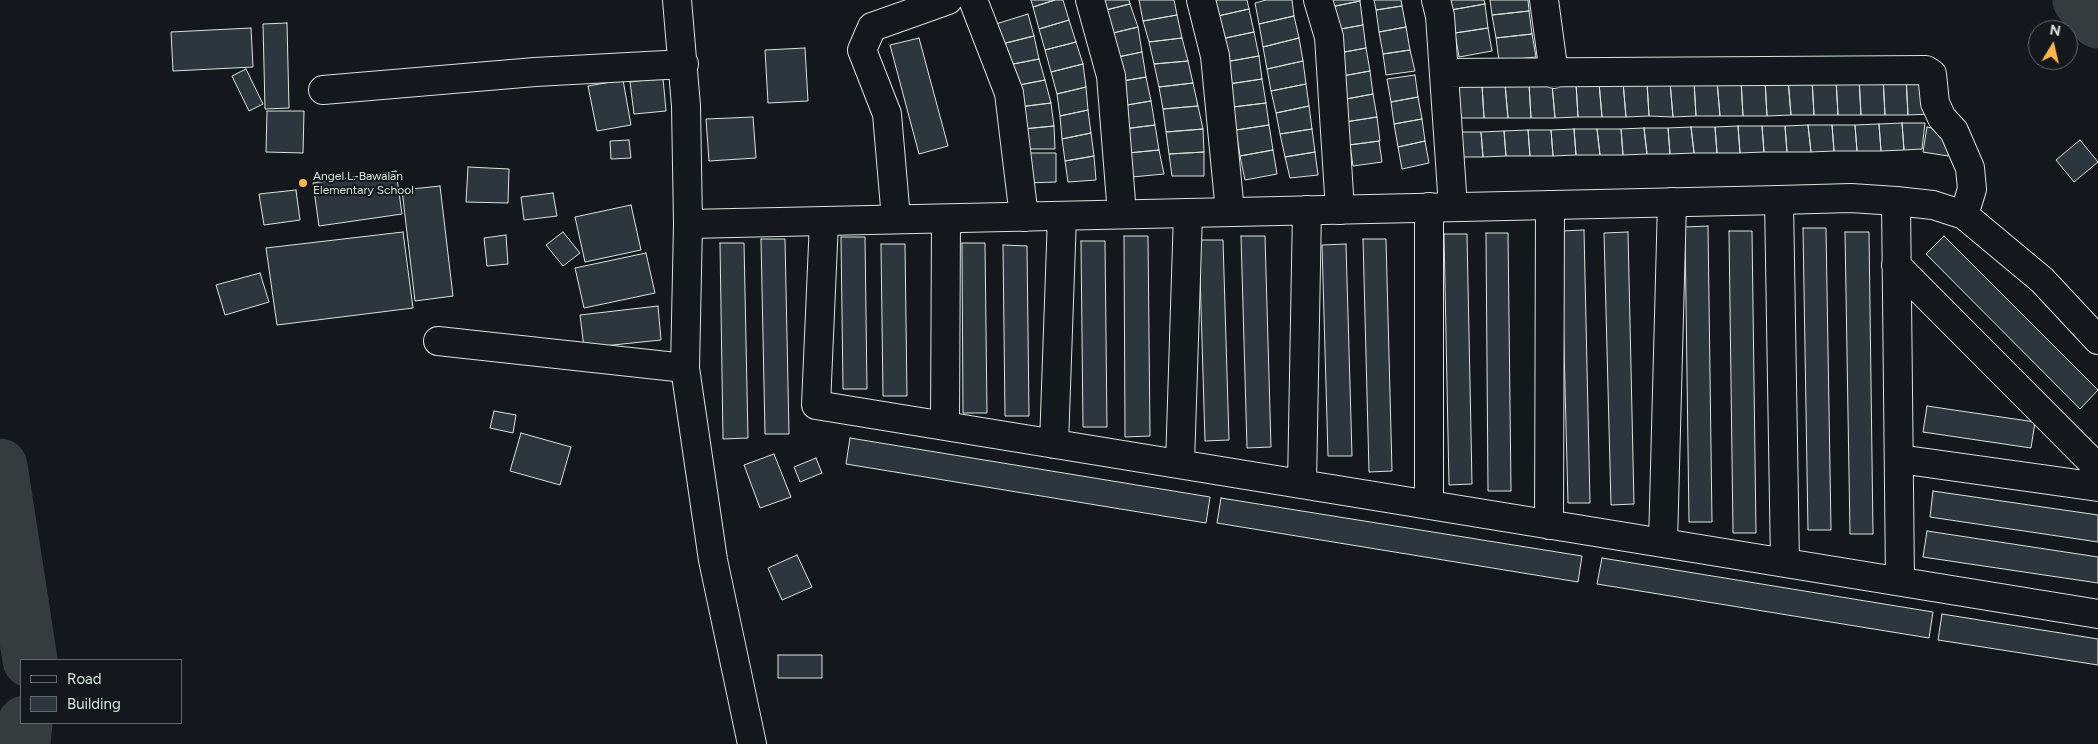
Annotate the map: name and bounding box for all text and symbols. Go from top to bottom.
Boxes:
north arrow [2028,20,2078,70]
text: N [2049,21,2062,40]
place label: Angel L. Bawalan Elementary School [313,169,414,197]
marker: Angel L. Bawalan Elementary School [297,177,309,189]
legend [20,659,182,724]
text: Road [67,670,102,688]
text: Building [67,695,121,713]

